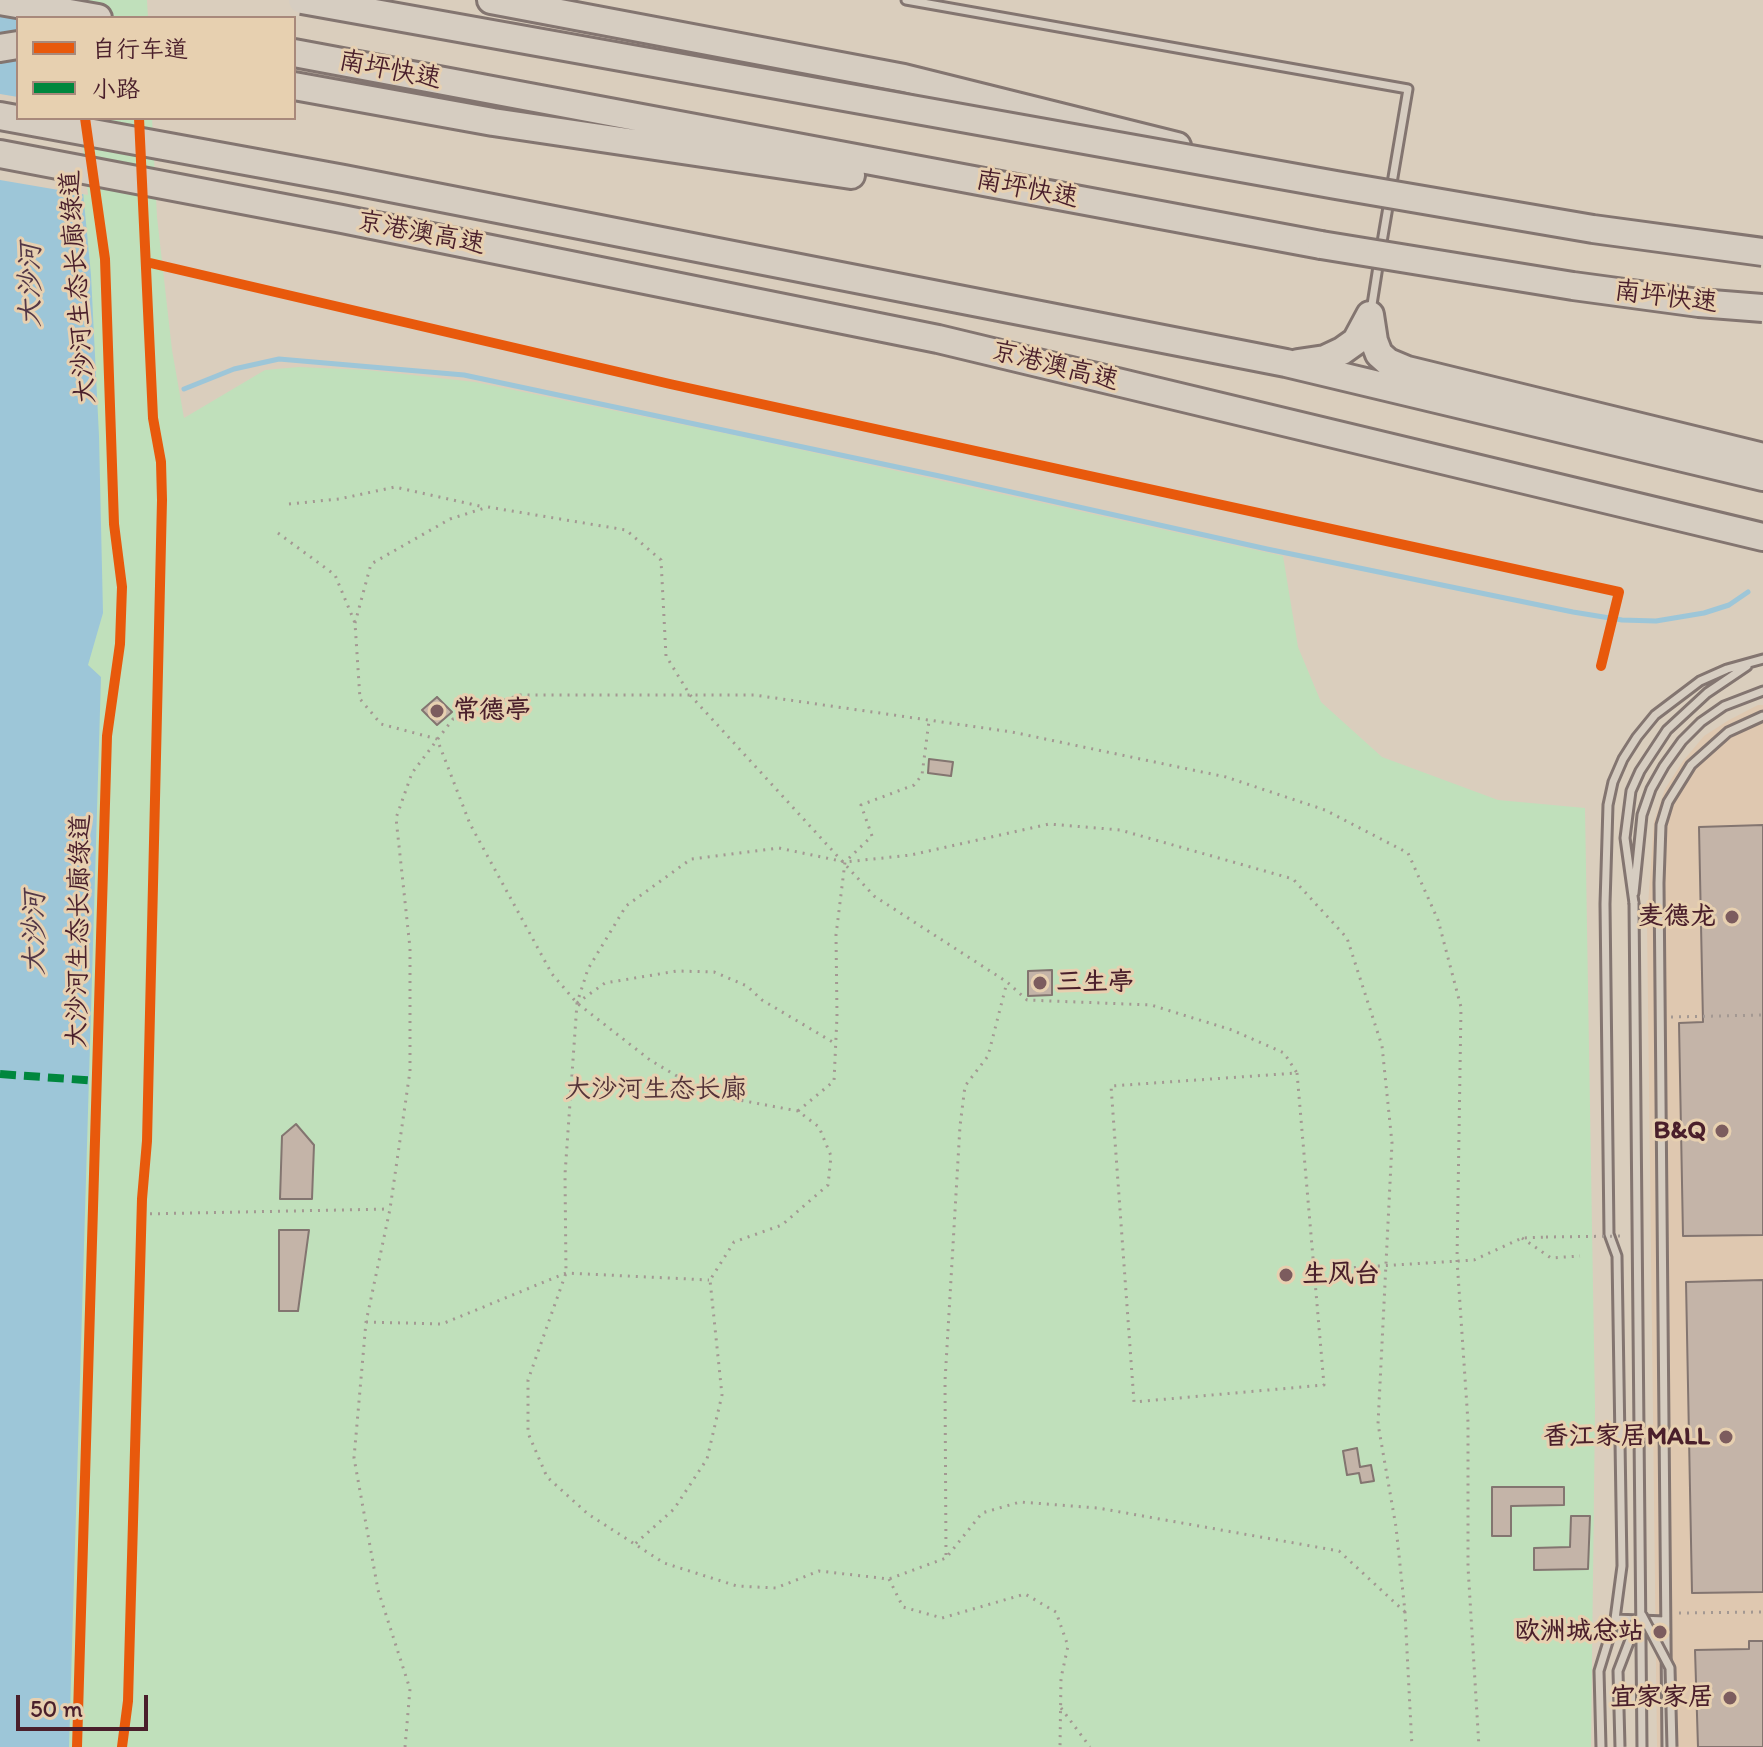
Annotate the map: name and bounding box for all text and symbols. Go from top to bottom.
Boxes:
legend [16,16,296,120]
text: 自行车道 [92,34,188,63]
street label: 南坪快速 [336,46,444,96]
text: 小路 [92,74,140,103]
street label: 南坪快速 [973,165,1081,215]
street label: 大沙河生态长廊绿道 [55,169,103,405]
street label: 京港澳高速 [354,206,488,262]
water label: 大沙河 [15,243,49,327]
street label: 南坪快速 [1612,276,1720,320]
street label: 京港澳高速 [988,336,1122,398]
place label: 常德亭 [453,695,531,727]
marker: 常德亭 [428,702,446,720]
street label: 大沙河生态长廊绿道 [62,814,98,1048]
water label: 大沙河 [19,891,53,975]
place label: 麦德龙 [1638,901,1716,933]
marker: 麦德龙 [1723,908,1741,926]
place label: 三生亭 [1056,967,1134,999]
marker: 三生亭 [1031,974,1049,992]
park label: 大沙河生态长廊 [565,1074,747,1106]
place label: B&Q [1654,1115,1706,1147]
marker: B&Q [1713,1122,1731,1140]
place label: 生风台 [1302,1259,1380,1291]
marker: 生风台 [1277,1266,1295,1284]
place label: 香江家居MALL [1543,1421,1710,1453]
marker: 香江家居MALL [1717,1428,1735,1446]
place label: 欧洲城总站 [1514,1616,1644,1648]
marker: 欧洲城总站 [1651,1623,1669,1641]
scale bar [20,1679,152,1729]
place label: 宜家家居 [1610,1682,1714,1714]
marker: 宜家家居 [1721,1689,1739,1707]
text: 50 m [30,1694,83,1723]

